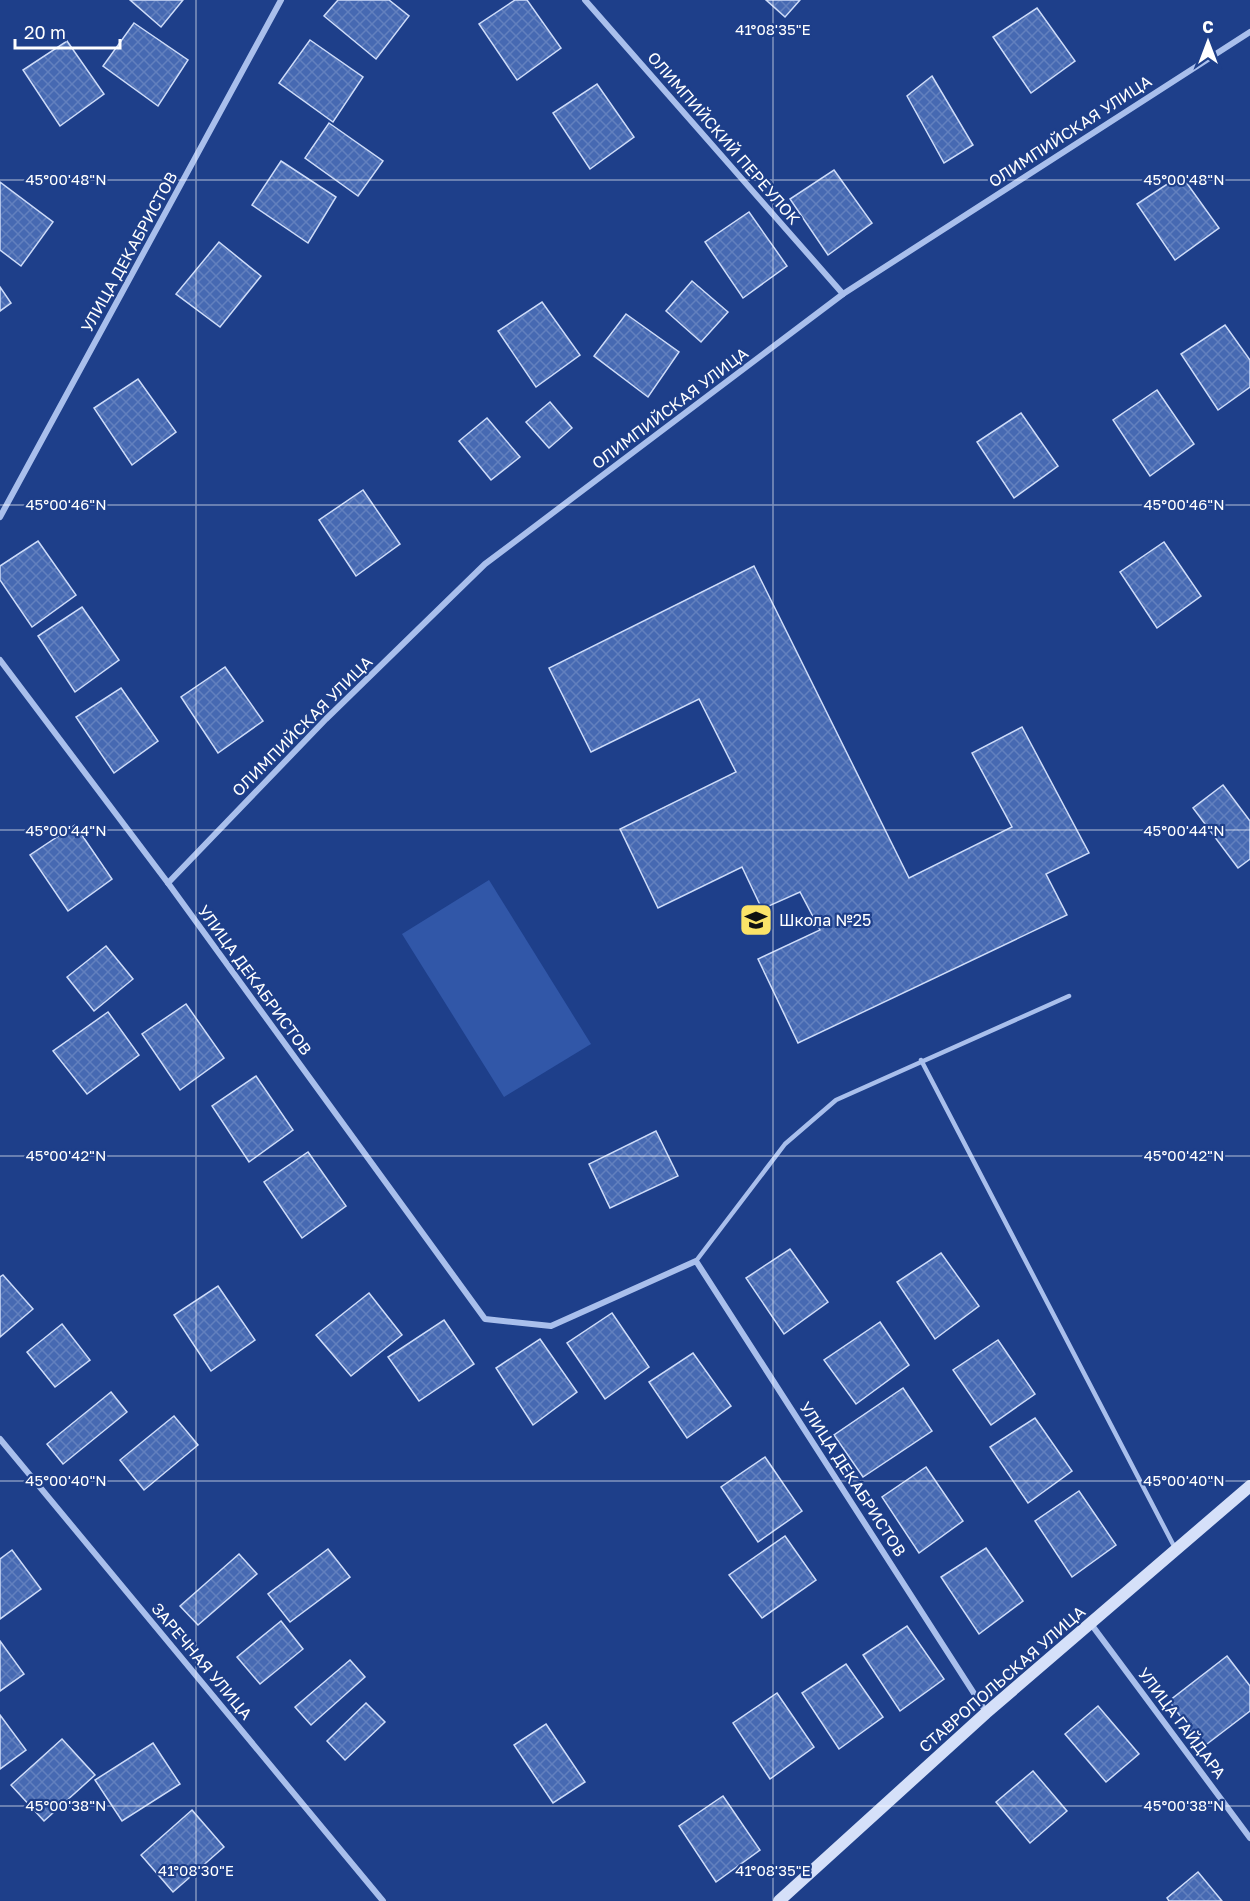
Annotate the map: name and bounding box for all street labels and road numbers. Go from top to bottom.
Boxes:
street label: ОЛИМПИЙСКИЙ ПЕРЕУЛОК [644,48,804,228]
street label: ОЛИМПИЙСКАЯ УЛИЦА [985,71,1156,191]
street label: УЛИЦА ДЕКАБРИСТОВ [77,168,181,336]
street label: ОЛИМПИЙСКАЯ УЛИЦА [588,343,752,473]
street label: ОЛИМПИЙСКАЯ УЛИЦА [228,651,377,800]
street label: УЛИЦА ДЕКАБРИСТОВ [194,901,316,1059]
street label: УЛИЦА ДЕКАБРИСТОВ [795,1398,911,1560]
street label: ЗАРЕЧНАЯ УЛИЦА [147,1599,257,1724]
street label: СТАВРОПОЛЬСКАЯ УЛИЦА [915,1601,1089,1757]
street label: УЛИЦА ГАЙДАРА [1134,1664,1230,1783]

